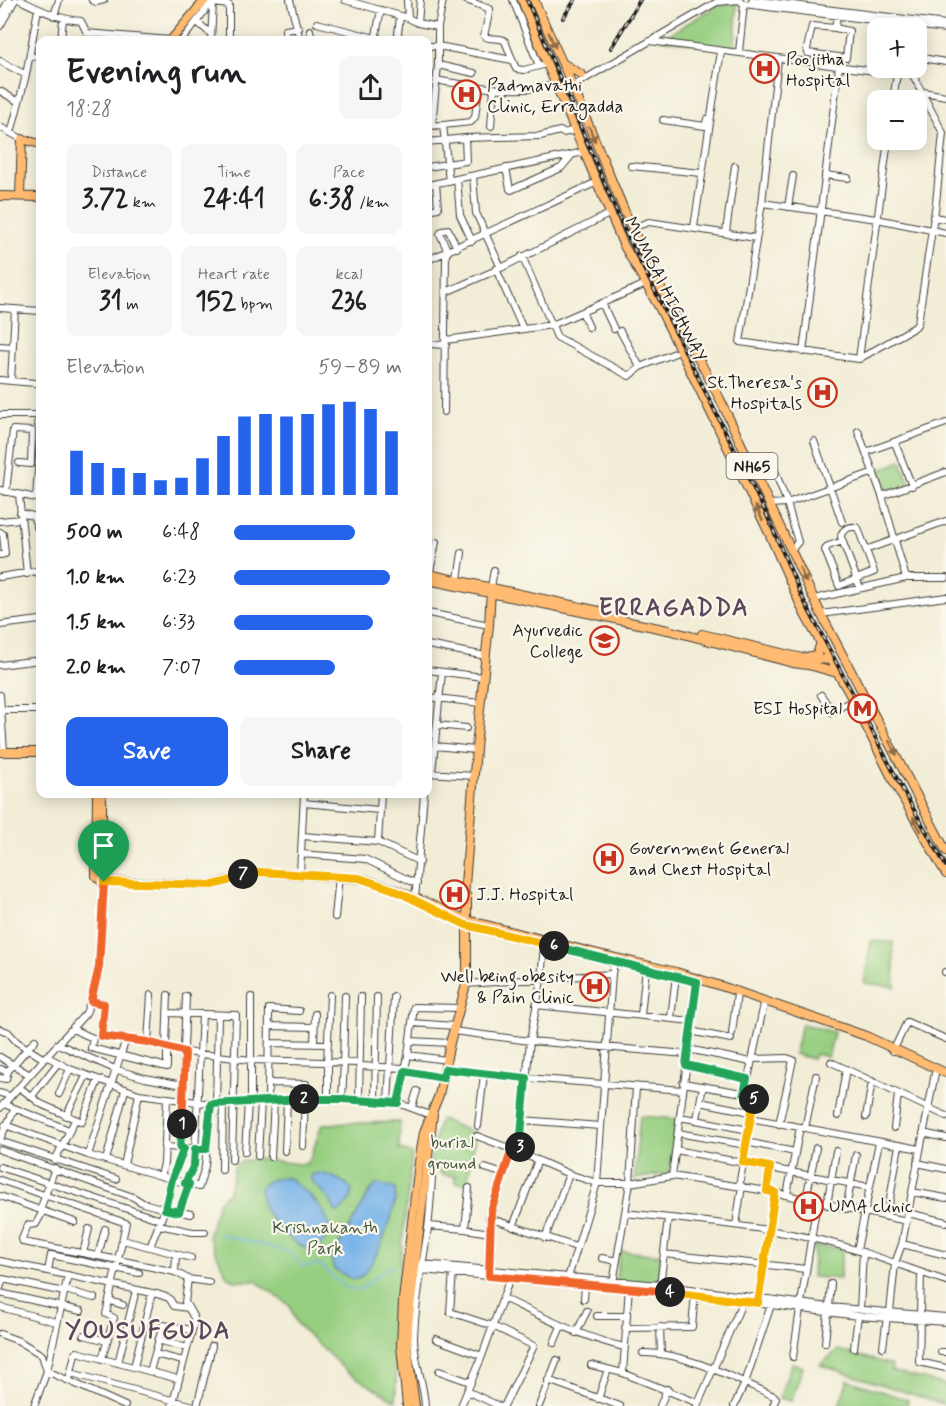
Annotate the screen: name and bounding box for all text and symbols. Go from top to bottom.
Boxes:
map controls [867,18,927,150]
button: + [867,18,927,78]
one-way arrow [548,31,558,49]
place label: Poojitha Hospital [786,48,850,93]
text: Evening run [66,51,246,95]
hospital icon: Poojitha Hospital [749,53,781,85]
button: share [339,56,402,119]
place label: Padmavathi Clinic, Erragadda [487,74,623,120]
hospital icon: Padmavathi Clinic, Erragadda [450,79,482,111]
button: − [867,90,927,150]
text: 18:28 [66,96,112,123]
one-way arrow [588,125,597,143]
text: Distance [91,162,147,183]
text: Time [217,162,251,183]
text: Pace [333,162,365,183]
text: 3.72 [82,183,129,217]
text: 24:41 [203,183,265,217]
text: 6:38 [309,183,355,217]
text: km [129,192,156,213]
text: /km [355,192,389,213]
street label: MUMBAI HIGHWAY [618,213,712,366]
text: Elevation [88,264,151,285]
text: Heart rate [198,264,270,285]
text: kcal [336,264,362,285]
text: 31 [99,285,122,319]
text: 152 [195,285,236,319]
text: 236 [331,285,367,319]
text: m [122,294,139,315]
text: bpm [236,294,273,315]
text: Elevation [66,354,145,381]
text: 59–89 m [318,354,402,381]
place label: St.Theresa's Hospitals [707,371,802,416]
hospital icon: St.Theresa's Hospitals [807,376,839,408]
road number: NH65 [726,453,777,479]
one-way arrow [755,505,764,522]
text: 500 m [66,519,123,546]
text: 6:48 [162,519,200,546]
text: 1.0 km [66,564,125,591]
text: 6:23 [162,564,196,591]
one-way arrow [798,567,807,584]
district label: ERRAGADDA [599,593,749,624]
text: 1.5 km [66,609,126,636]
text: 6:33 [162,609,195,636]
place label: Ayurvedic College [512,619,583,664]
school or university icon: Ayurvedic College [588,624,620,656]
text: 2.0 km [66,654,126,681]
text: 7:07 [162,654,201,681]
metro station icon: ESI Hospital [847,692,879,724]
place label: ESI Hospital [753,697,842,721]
button: Save [66,717,228,786]
button: Share [240,717,402,786]
one-way arrow [887,739,897,757]
one-way arrow [912,815,922,832]
pin [78,820,129,882]
icon: arrive [87,829,120,862]
place label: Government General and Chest Hospital [629,837,789,882]
hospital icon: Government General and Chest Hospital [592,842,624,874]
pin: 7 [228,859,258,889]
text: 7 [238,863,248,884]
hospital icon: J.J. Hospital [439,878,471,910]
place label: J.J. Hospital [476,883,573,907]
pin: 6 [539,931,569,961]
text: 6 [550,935,558,956]
place label: Well being obesity & Pain Clinic [441,965,574,1010]
hospital icon: Well being obesity & Pain Clinic [579,970,611,1002]
pin: 2 [289,1084,319,1114]
pin: 5 [739,1084,769,1114]
text: 2 [300,1088,308,1109]
text: 5 [749,1088,759,1109]
pin: 1 [167,1109,197,1139]
text: 1 [178,1113,186,1134]
park label: burial ground [428,1131,476,1176]
pin: 3 [505,1132,535,1162]
text: 3 [516,1136,524,1157]
hospital icon: UMA clinic [792,1190,824,1222]
place label: UMA clinic [829,1195,913,1219]
park label: Krishnakanth Park [272,1216,378,1261]
pin: 4 [655,1277,685,1307]
text: 4 [665,1281,675,1302]
district label: YOUSUFGUDA [65,1316,231,1347]

